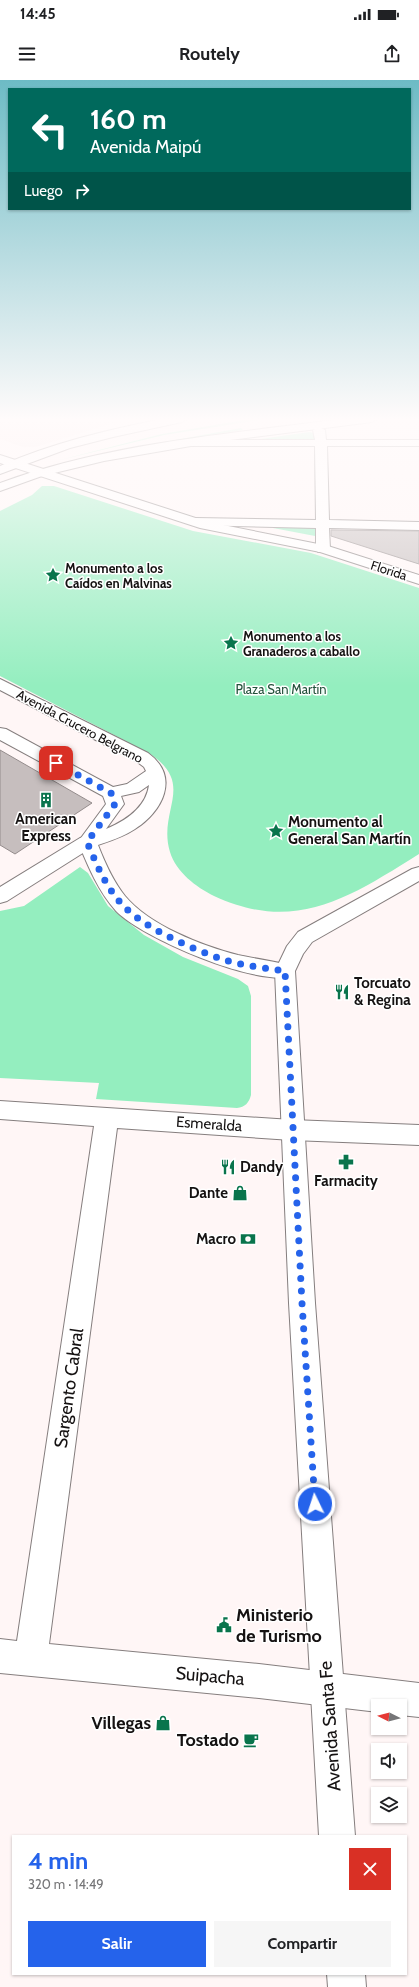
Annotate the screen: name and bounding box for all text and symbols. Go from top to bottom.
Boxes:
text: 14:45 [20,5,56,23]
icon: menu [16,43,38,65]
text: Routely [179,43,240,65]
icon: share [381,43,403,65]
text: 160 m [90,102,166,136]
icon: left [24,104,76,156]
text: Avenida Maipú [90,136,201,158]
icon: right [71,180,93,202]
text: Luego [24,182,63,200]
street label: Florida [369,557,410,584]
place label: Monumento a los Caídos en Malvinas [65,560,172,591]
place icon: Monumento a los Caídos en Malvinas [44,566,62,584]
place label: Monumento a los Granaderos a caballo [243,628,360,659]
place icon: Monumento a los Granaderos a caballo [222,634,240,652]
park label: Plaza San Martín [235,681,327,697]
street label: Avenida Crucero Belgrano [14,686,146,766]
pin [39,746,73,780]
icon: arrive [45,752,67,774]
building icon: American Express [37,791,55,809]
place label: American Express [15,810,77,845]
place label: Monumento al General San Martín [288,813,411,848]
place icon: Monumento al General San Martín [267,822,285,840]
place label: Torcuato & Regina [354,974,411,1009]
restaurant icon: Torcuato & Regina [333,983,351,1001]
street label: Esmeralda [175,1113,243,1135]
pharmacy icon: Farmacity [337,1153,355,1171]
restaurant icon: Dandy [219,1158,237,1176]
place label: Dandy [240,1158,284,1176]
place label: Farmacity [314,1172,379,1190]
place label: Dante [189,1184,228,1202]
shop icon: Dante [231,1184,249,1202]
place label: Macro [196,1230,236,1248]
bank icon: Macro [239,1230,257,1248]
street label: Sargento Cabral [50,1326,88,1449]
position arrow [294,1483,336,1525]
place label: Ministerio de Turismo [236,1604,322,1647]
public building icon: Ministerio de Turismo [215,1616,233,1634]
street label: Avenida Santa Fe [314,1660,346,1792]
street label: Suipacha [175,1662,246,1690]
north arrow [371,1699,407,1735]
map controls [371,1699,407,1823]
place label: Villegas [91,1712,151,1734]
shop icon: Villegas [154,1714,172,1732]
place label: Tostado [177,1729,239,1751]
cafe icon: Tostado [242,1731,260,1749]
button: sound [371,1743,407,1779]
button: layers [371,1787,407,1823]
text: 4 min [28,1846,88,1875]
button: close [349,1848,391,1890]
text: 320 m · 14:49 [28,1876,104,1892]
button: Salir [28,1921,206,1967]
button: Compartir [214,1921,391,1967]

